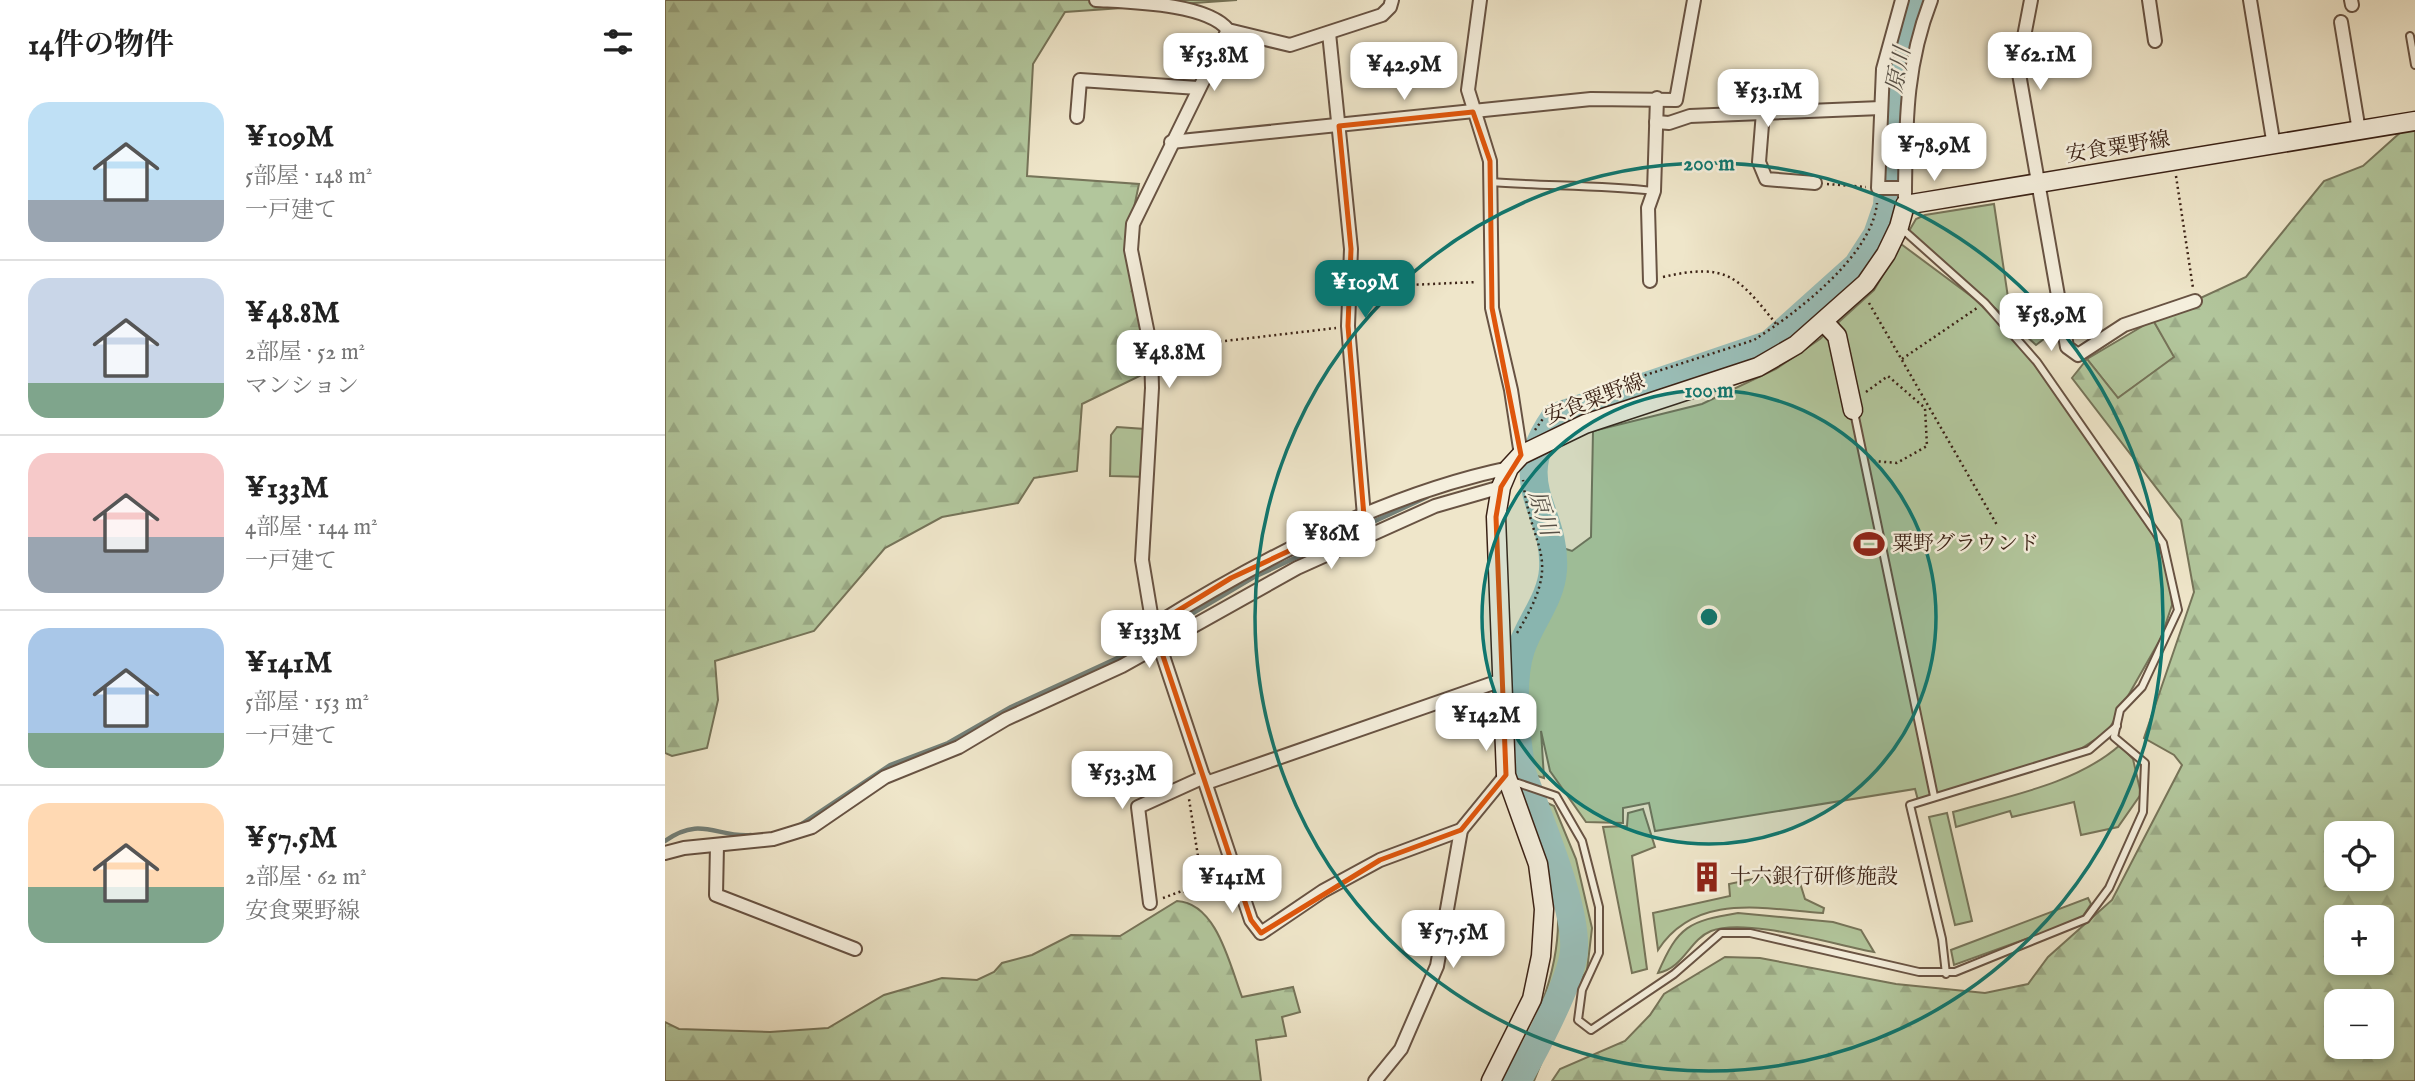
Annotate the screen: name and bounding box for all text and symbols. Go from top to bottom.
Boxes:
icon: filters [599,23,637,61]
text: 14件の物件 [28,27,174,65]
pin: ¥62.1M [1983,32,2097,92]
pin: ¥53.8M [1157,34,1271,93]
text: ¥62.1M [2004,40,2076,69]
text: ¥53.8M [1179,41,1249,70]
pin: ¥42.9M [1347,42,1461,102]
water label: 原川 [1880,42,1918,95]
text: ¥42.9M [1366,50,1442,79]
pin: ¥53.1M [1711,69,1825,129]
text: ¥53.1M [1734,77,1802,106]
text: ¥109M [245,119,334,157]
pin: ¥78.9M [1877,124,1991,183]
street label: 安食粟野線 [2064,126,2172,170]
icon: home [84,130,168,214]
text: ¥78.9M [1897,131,1971,160]
text: 200 m [1683,151,1735,178]
text: 5部屋 · 148 m² [245,162,373,191]
text: 一戸建て [245,196,337,225]
pin: ¥109M [1316,260,1414,320]
text: ¥109M [1331,268,1399,297]
pin: ¥58.9M [1994,294,2108,353]
text: ¥48.8M [245,295,340,333]
text: ¥58.9M [2016,301,2086,330]
icon: home [84,306,168,390]
pin: ¥48.8M [1112,330,1226,390]
text: 2部屋 · 52 m² [245,338,365,367]
text: ¥48.8M [1133,338,1205,367]
street label: 安食粟野線 [1541,369,1649,431]
text: マンション [245,372,359,401]
text: 100 m [1684,378,1734,405]
text: ¥133M [245,470,329,508]
icon: home [84,481,168,565]
water label: 原川 [1521,487,1563,542]
pin: ¥86M [1290,512,1372,571]
text: 4部屋 · 144 m² [245,513,378,542]
text: ¥86M [1302,519,1360,548]
sports icon: 粟野グラウンド [1852,527,1886,561]
place label: 粟野グラウンド [1892,531,2039,558]
text: 一戸建て [245,547,337,576]
centre of rings [1697,605,1721,629]
pin: ¥133M [1100,610,1198,670]
text: ¥133M [1117,618,1181,647]
text: ¥141M [245,645,332,683]
icon: home [84,656,168,740]
text: 5部屋 · 153 m² [245,688,369,717]
pin: ¥142M [1437,694,1535,753]
text: ¥142M [1451,701,1521,730]
text: 一戸建て [245,722,337,751]
pin: ¥53.3M [1065,752,1179,811]
text: ¥53.3M [1088,759,1156,788]
text: ¥57.5M [245,820,337,858]
map controls [2324,821,2394,1059]
button: locate [2324,821,2394,891]
icon: home [84,831,168,915]
pin: ¥141M [1183,856,1281,915]
building icon: 十六銀行研修施設 [1690,860,1724,894]
text: 2部屋 · 62 m² [245,863,367,892]
text: ¥141M [1199,863,1265,892]
place label: 十六銀行研修施設 [1730,864,1898,891]
text: 安食粟野線 [245,897,360,926]
button: + [2324,905,2394,975]
pin: ¥57.5M [1396,911,1510,970]
text: ¥57.5M [1418,918,1488,947]
button: − [2324,989,2394,1059]

